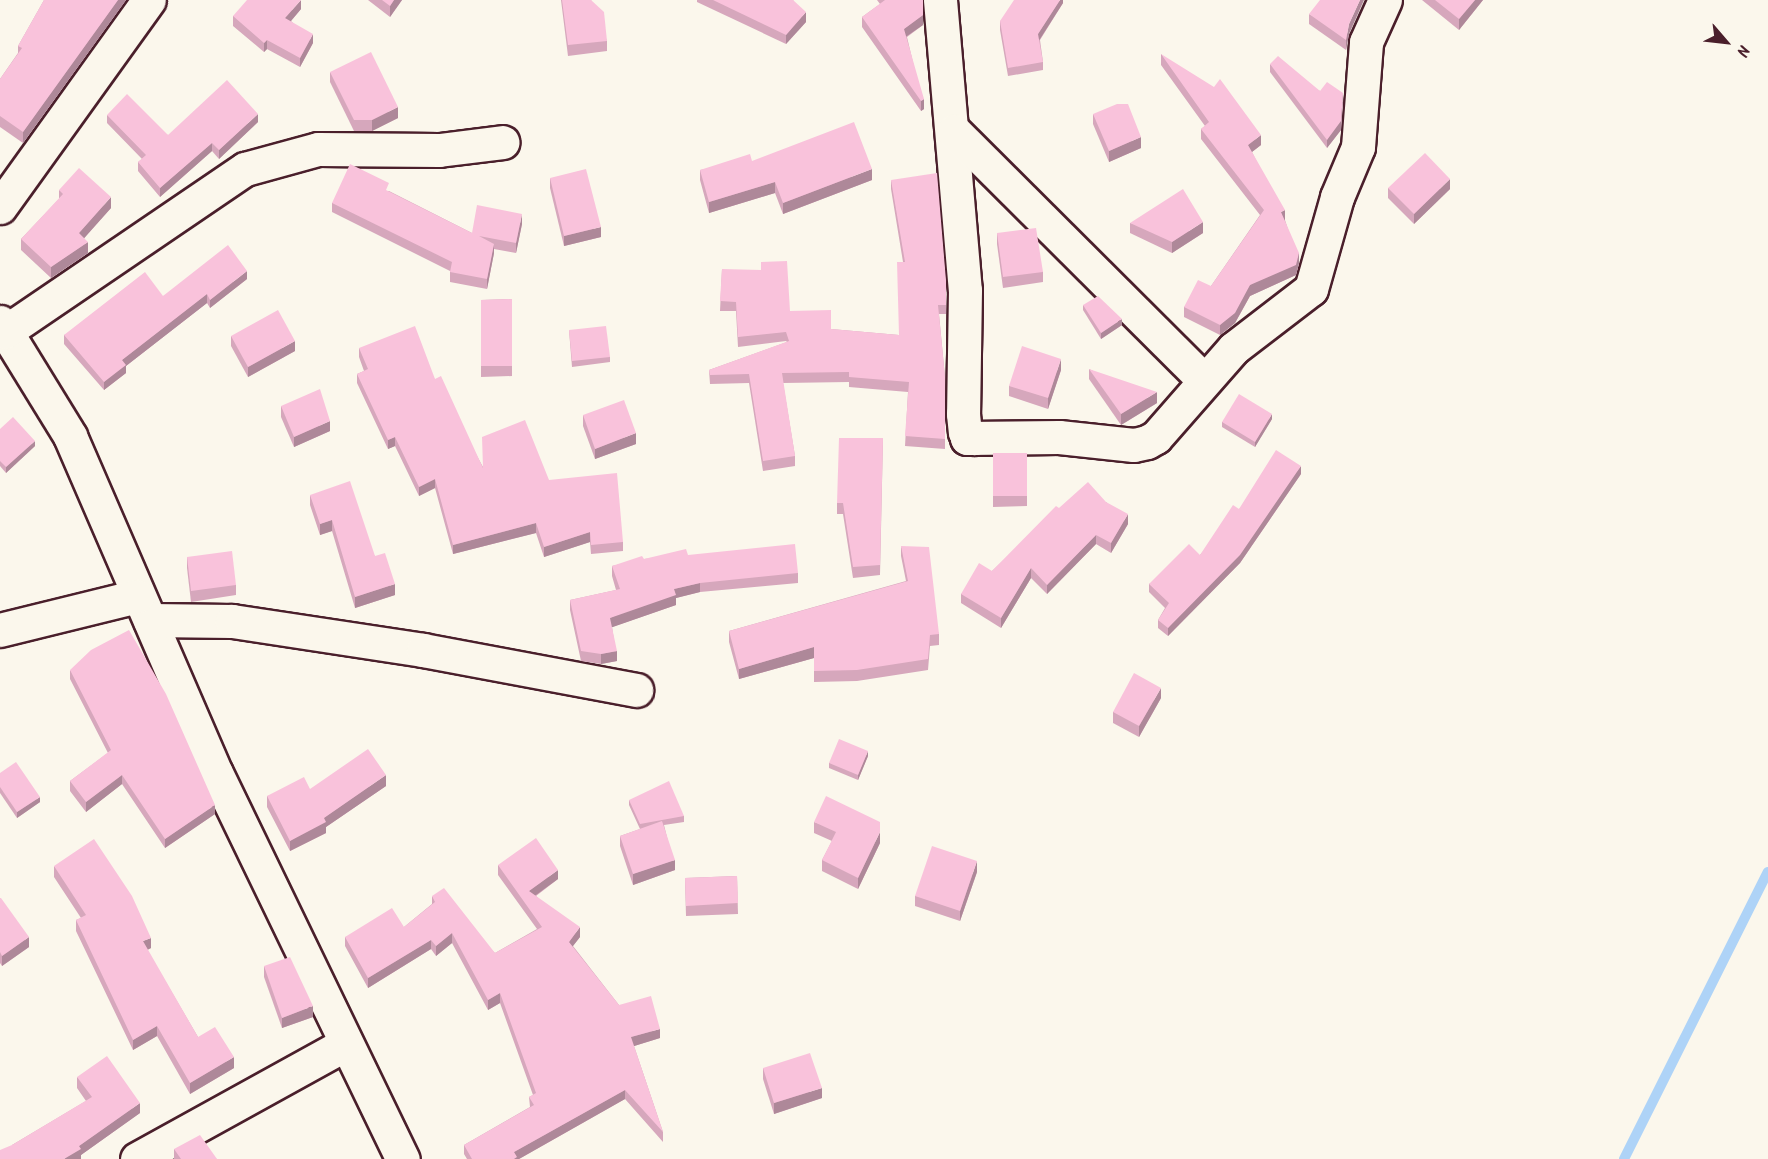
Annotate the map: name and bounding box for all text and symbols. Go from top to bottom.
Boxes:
north arrow [1696,12,1756,72]
text: N [1729,40,1756,61]

